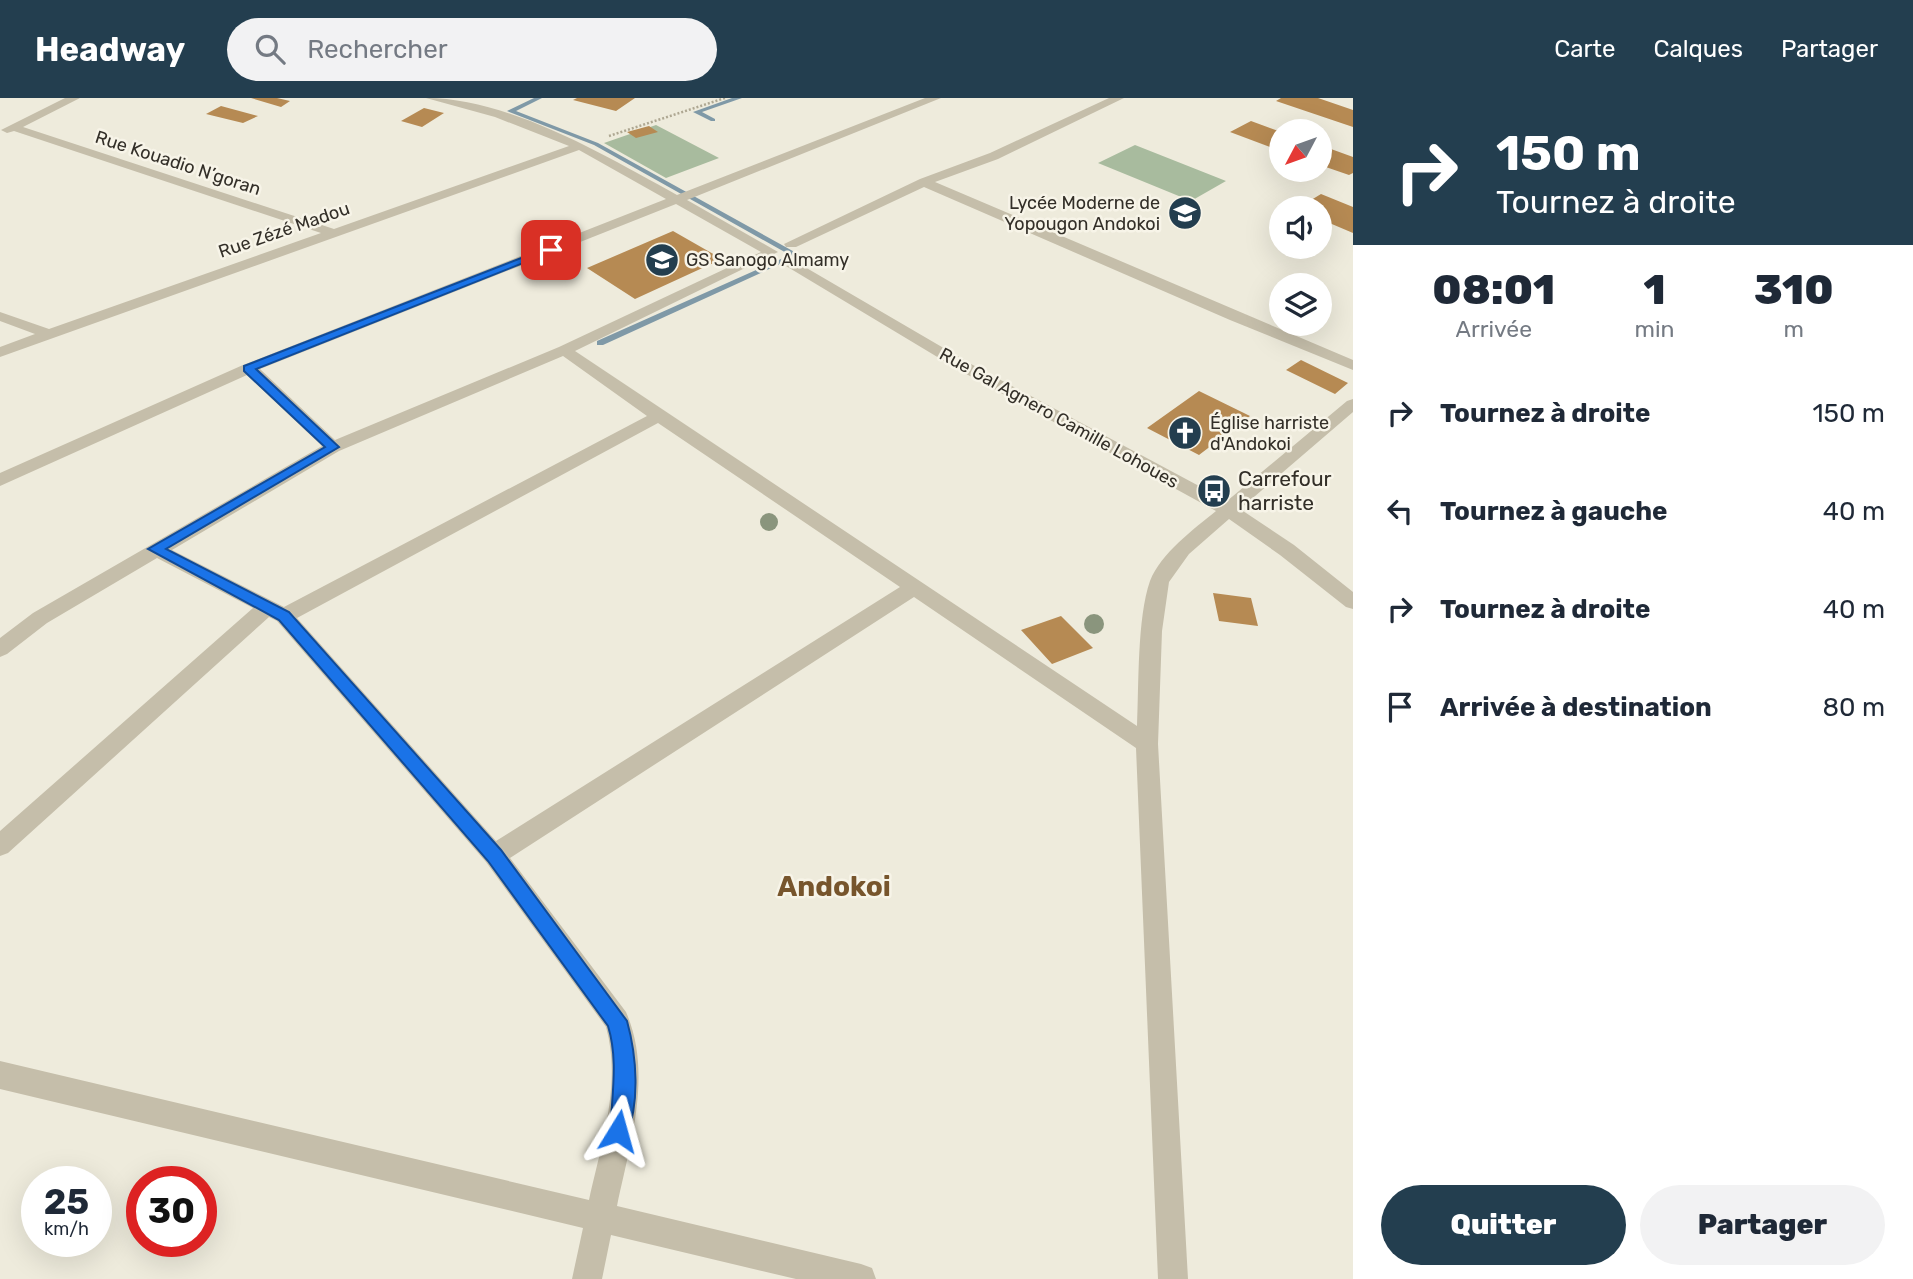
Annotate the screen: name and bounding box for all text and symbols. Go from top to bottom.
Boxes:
search box [227,18,717,81]
text: Headway [35,30,185,69]
icon: search [251,30,289,68]
text: Rechercher [307,34,448,65]
text: Carte [1554,35,1615,63]
text: Calques [1653,35,1743,63]
text: Partager [1781,35,1878,63]
north arrow [1269,119,1332,182]
map controls [1269,119,1332,336]
text: 150 m [1496,124,1641,182]
street label: Rue Kouadio N’goran [92,126,264,200]
icon: right [1381,126,1472,217]
text: Tournez à droite [1496,183,1736,221]
place label: Lycée Moderne de Yopougon Andokoi [1004,192,1160,235]
school or university icon: Lycée Moderne de Yopougon Andokoi [1166,194,1204,232]
button: sound [1269,196,1332,259]
street label: Rue Zézé Madou [215,197,353,263]
pin [521,220,581,280]
icon: arrive [532,231,570,269]
school or university icon: GS Sanogo Almamy [643,241,681,279]
place label: GS Sanogo Almamy [686,249,849,271]
text: 08:01 [1432,265,1555,315]
text: 1 [1644,265,1666,315]
text: 310 [1754,265,1834,315]
button: layers [1269,273,1332,336]
text: Arrivée [1456,315,1532,343]
text: min [1635,315,1675,343]
text: m [1784,315,1804,343]
street label: Rue Gal Agnero Camille Lohoues [936,343,1182,493]
icon: right [1381,394,1419,432]
text: Tournez à droite [1440,398,1650,429]
text: 150 m [1812,398,1885,429]
place label: Église harriste d'Andokoi [1210,412,1329,455]
church icon: Église harriste d'Andokoi [1166,414,1204,452]
place label: Carrefour harriste [1238,466,1332,515]
bus stop icon: Carrefour harriste [1195,472,1233,510]
icon: left [1381,492,1419,530]
text: Tournez à gauche [1440,496,1668,527]
text: 40 m [1823,496,1885,527]
icon: right [1381,590,1419,628]
text: Tournez à droite [1440,594,1650,625]
text: 40 m [1823,594,1885,625]
icon: arrive [1381,688,1419,726]
text: Arrivée à destination [1440,692,1712,723]
text: 80 m [1822,692,1885,723]
district label: Andokoi [777,870,891,903]
position arrow [581,1094,655,1168]
speed limit sign: 30 [126,1166,217,1257]
text: 25 [44,1181,89,1223]
button: Quitter [1381,1185,1626,1265]
button: Partager [1640,1185,1885,1265]
text: km/h [44,1218,89,1240]

